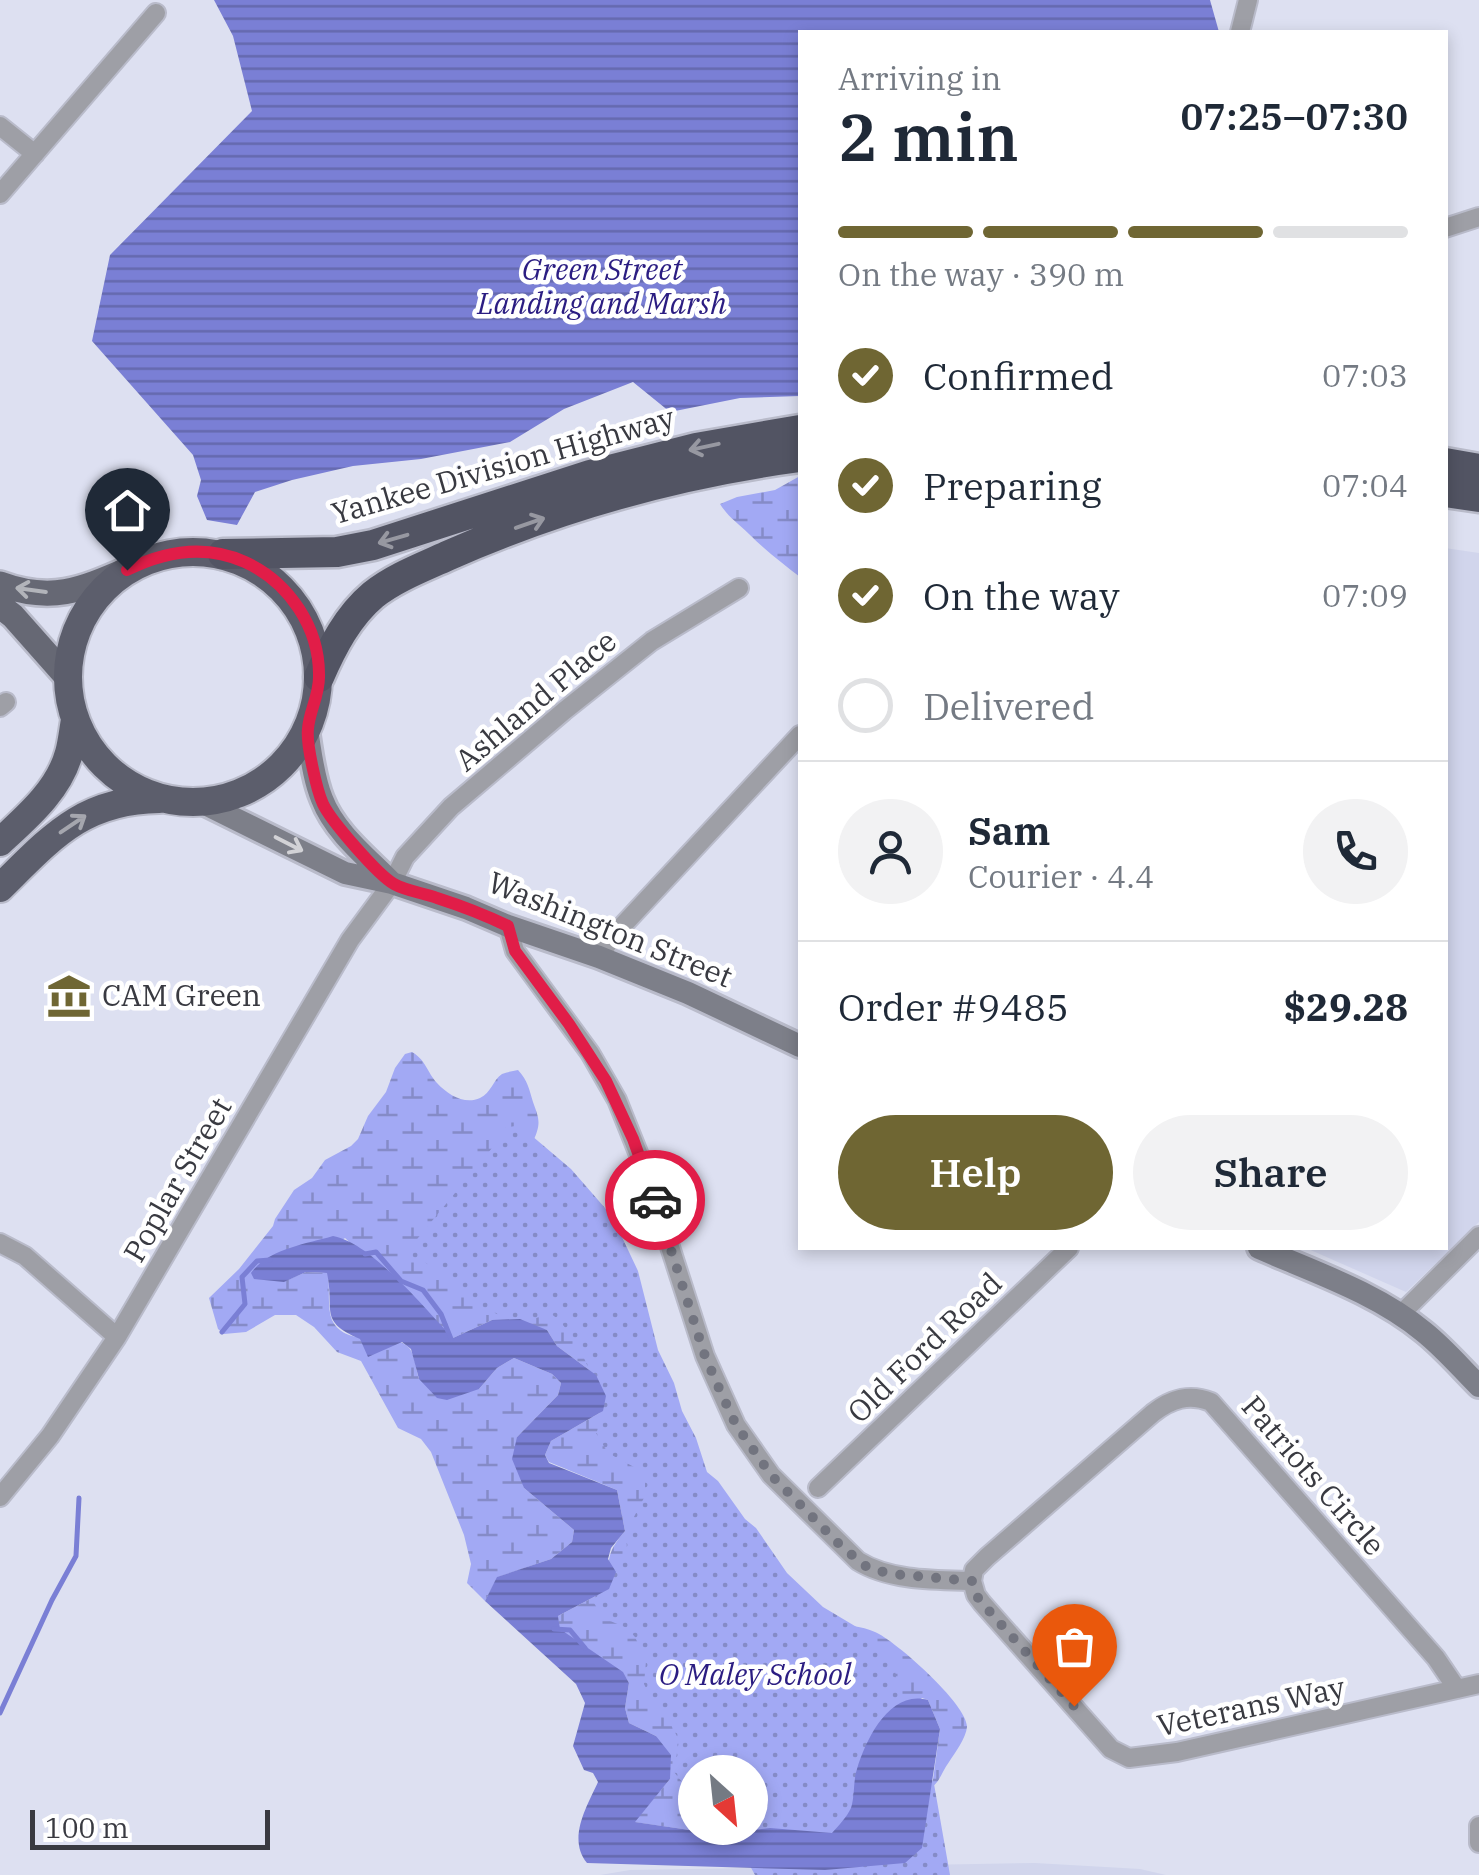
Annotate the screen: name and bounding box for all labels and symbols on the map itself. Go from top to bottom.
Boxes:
park label: Green Street Landing and Marsh [476,249,727,322]
street label: Yankee Division Highway [327,397,679,532]
one-way arrow [689,438,721,457]
pin [85,468,170,571]
one-way arrow [513,513,544,531]
one-way arrow [378,531,409,549]
one-way arrow [15,581,47,599]
street label: Ashland Place [446,621,624,779]
one-way arrow [58,814,86,835]
one-way arrow [273,835,303,854]
street label: Washington Street [483,862,738,995]
museum icon: CAM Green [45,972,93,1020]
place label: CAM Green [102,975,261,1014]
street label: Poplar Street [114,1090,239,1268]
courier [605,1150,705,1250]
street label: Old Ford Road [838,1263,1010,1430]
street label: Patriots Circle [1234,1387,1394,1563]
pin [1032,1604,1117,1707]
park label: O Maley School [659,1654,852,1693]
street label: Veterans Way [1153,1667,1348,1744]
north arrow [678,1755,768,1845]
scale bar [30,1805,270,1850]

